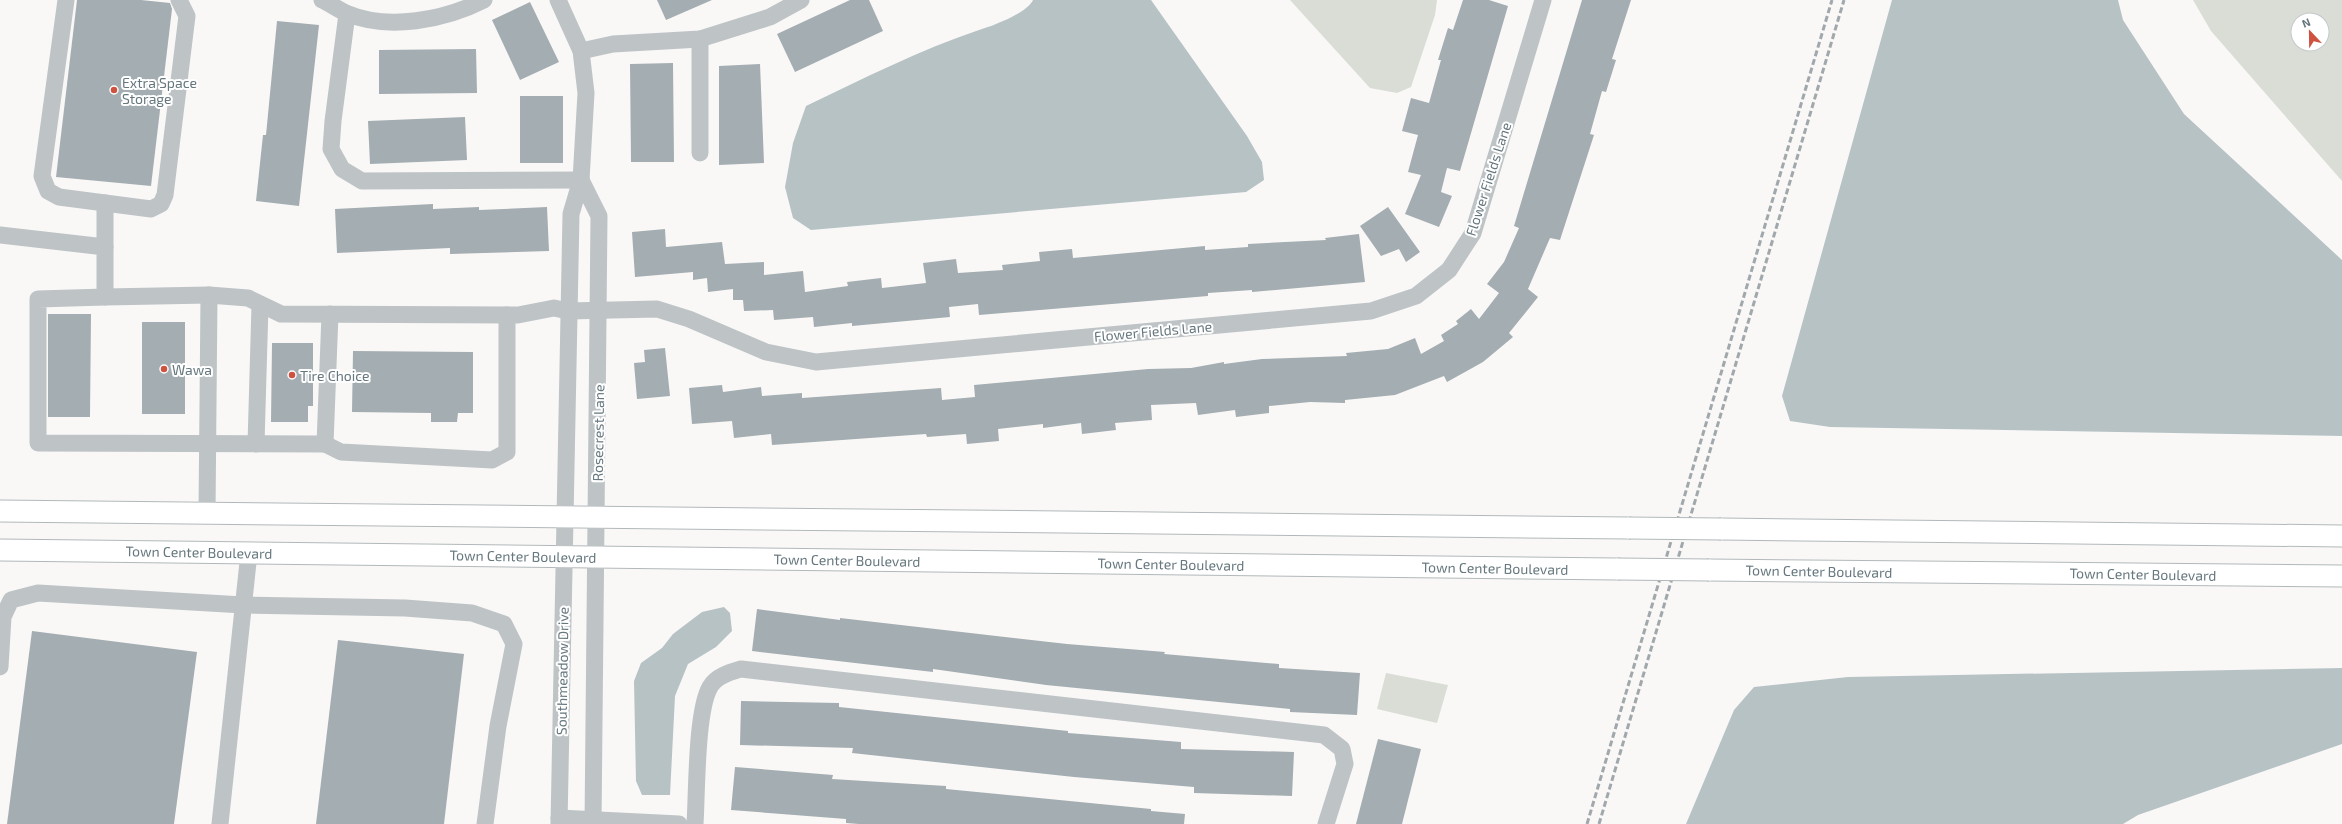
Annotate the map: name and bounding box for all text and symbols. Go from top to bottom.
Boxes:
north arrow [2290,12,2330,52]
text: N [2300,15,2312,30]
place label: Extra Space Storage [122,74,197,107]
marker: Extra Space Storage [109,85,119,95]
street label: Flower Fields Lane [1462,120,1514,238]
street label: Flower Fields Lane [1093,317,1213,345]
place label: Wawa [172,361,212,378]
marker: Wawa [159,364,169,374]
place label: Tire Choice [300,367,369,384]
marker: Tire Choice [287,370,297,380]
street label: Rosecrest Lane [589,384,607,482]
street label: Town Center Boulevard [125,542,273,562]
street label: Town Center Boulevard [449,546,597,566]
street label: Town Center Boulevard [773,550,921,570]
street label: Town Center Boulevard [1097,554,1245,574]
street label: Town Center Boulevard [1421,558,1569,578]
street label: Town Center Boulevard [1745,561,1893,581]
street label: Town Center Boulevard [2069,564,2217,584]
street label: Southmeadow Drive [552,607,572,735]

